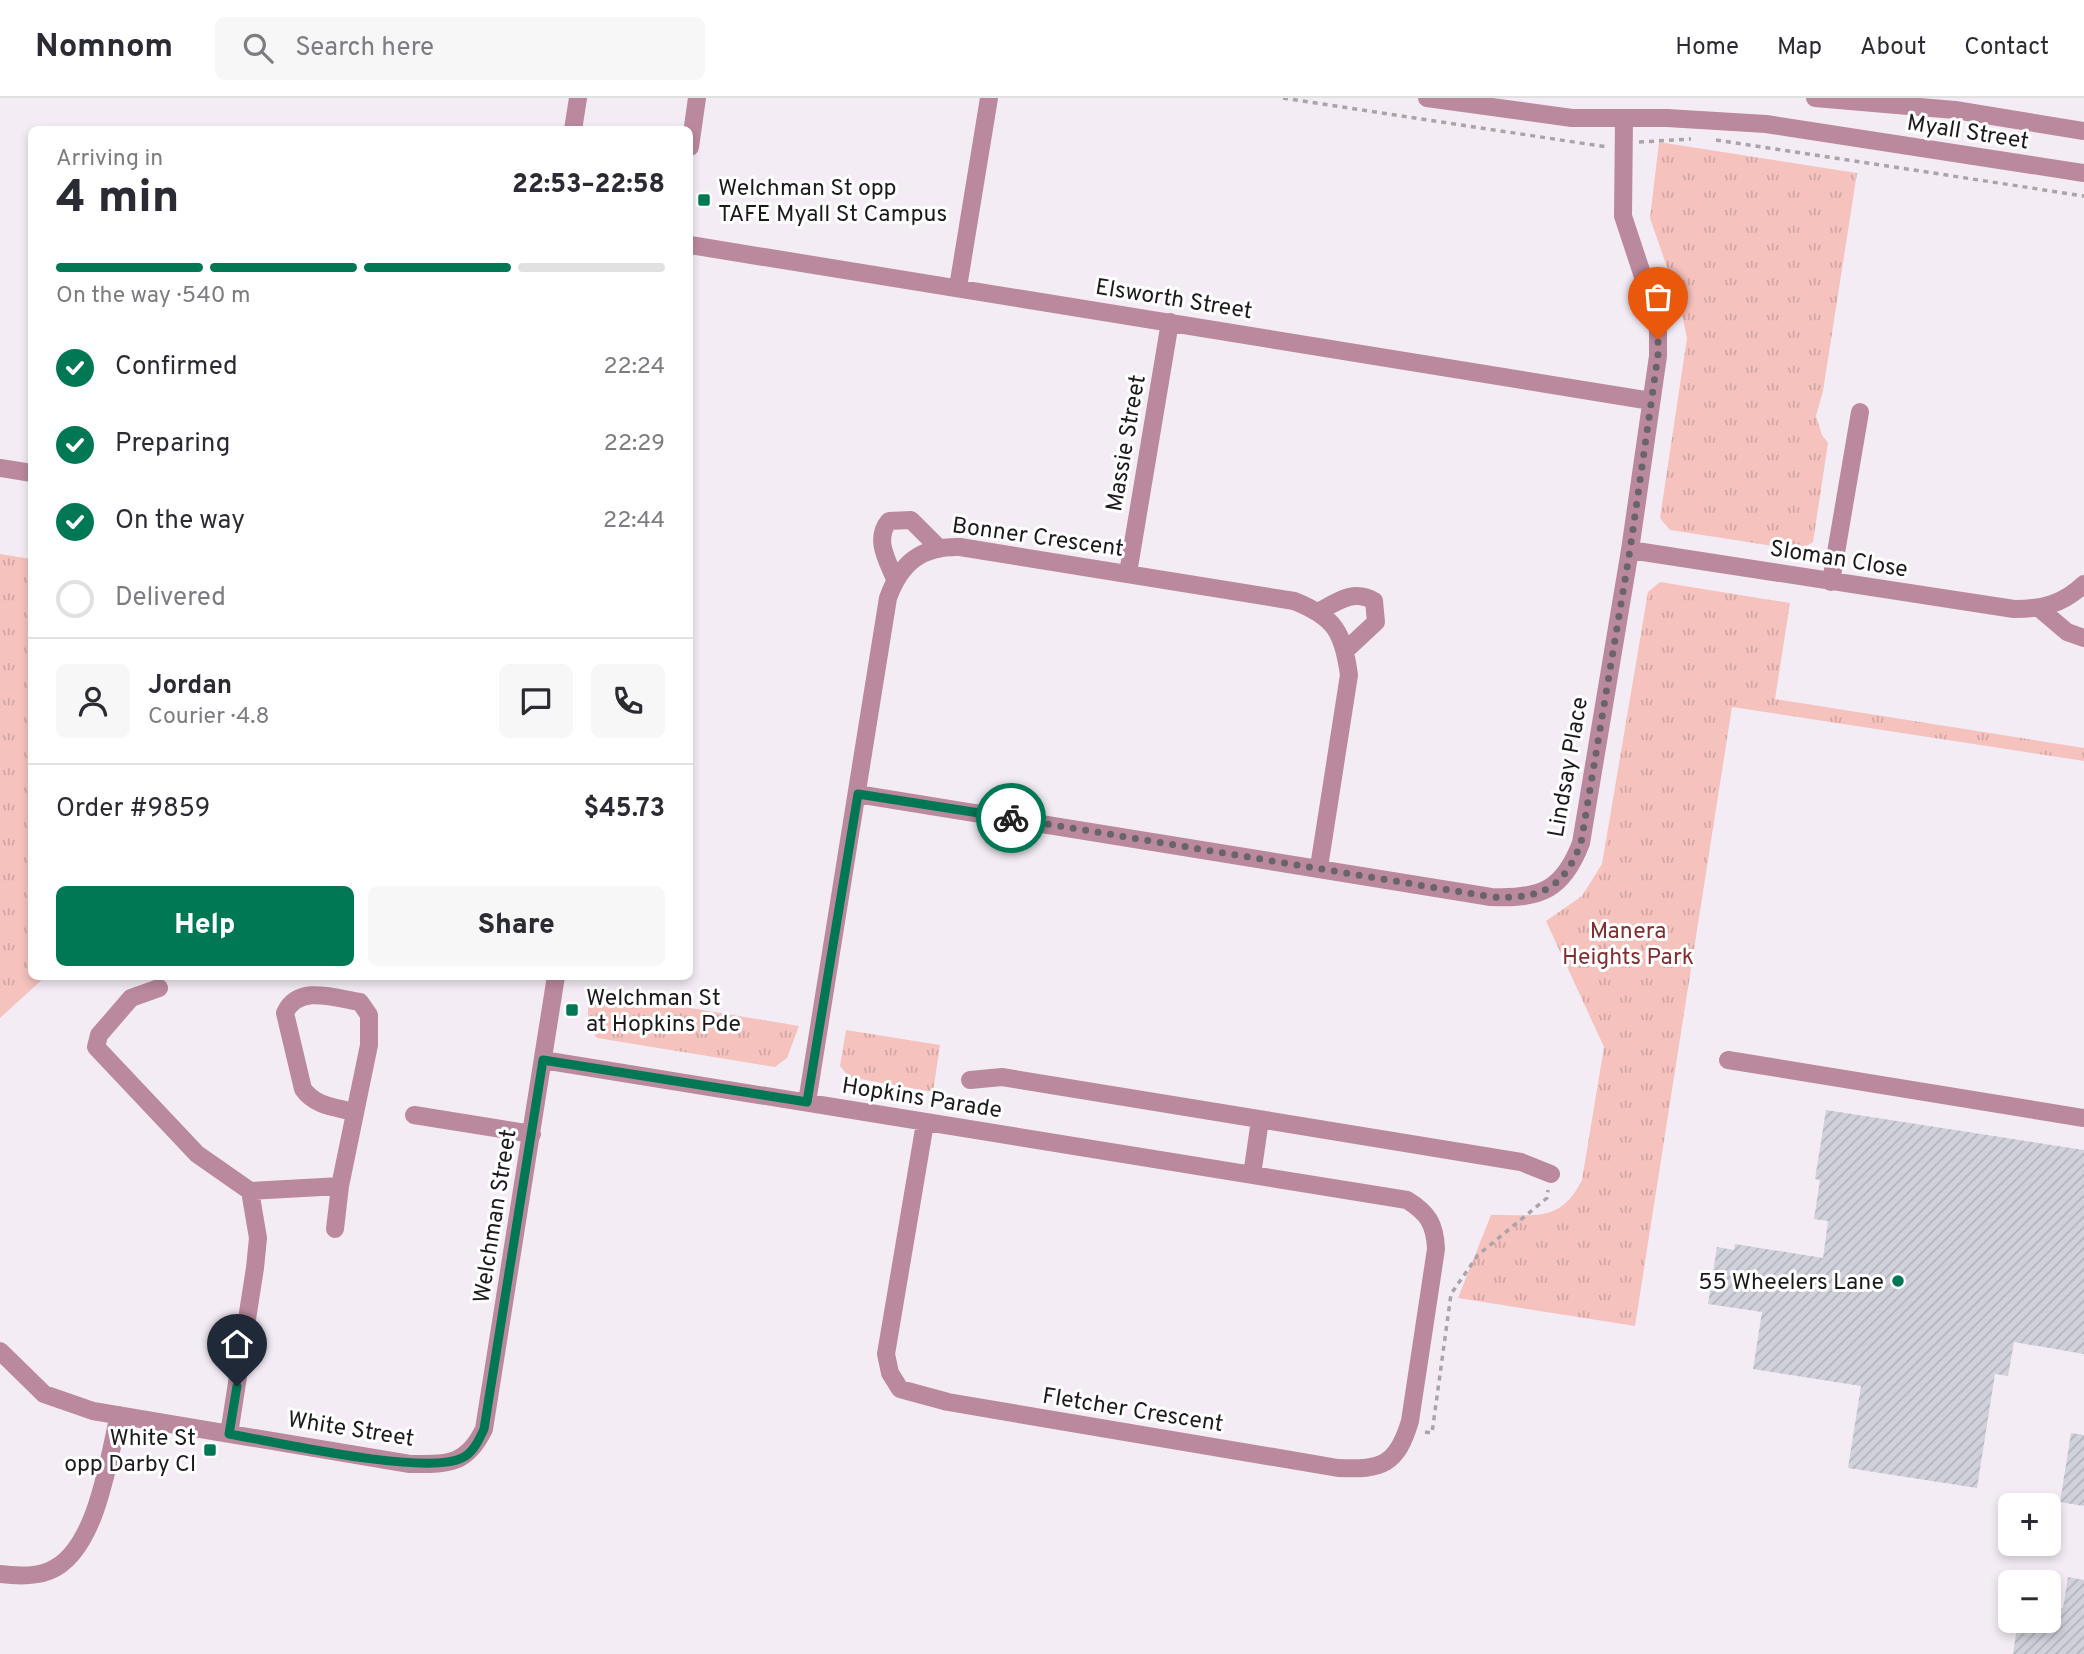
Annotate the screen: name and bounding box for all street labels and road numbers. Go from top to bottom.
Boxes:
street label: Myall Street [1905,110,2031,157]
street label: Elsworth Street [1093,274,1254,327]
street label: Massie Street [1101,373,1154,514]
street label: Bonner Crescent [950,512,1125,565]
street label: Sloman Close [1768,535,1910,586]
street label: Lindsay Place [1543,695,1596,840]
street label: Hopkins Parade [839,1072,1004,1126]
street label: Welchman Street [468,1127,525,1305]
street label: Fletcher Crescent [1040,1383,1225,1440]
street label: White Street [285,1406,416,1455]

